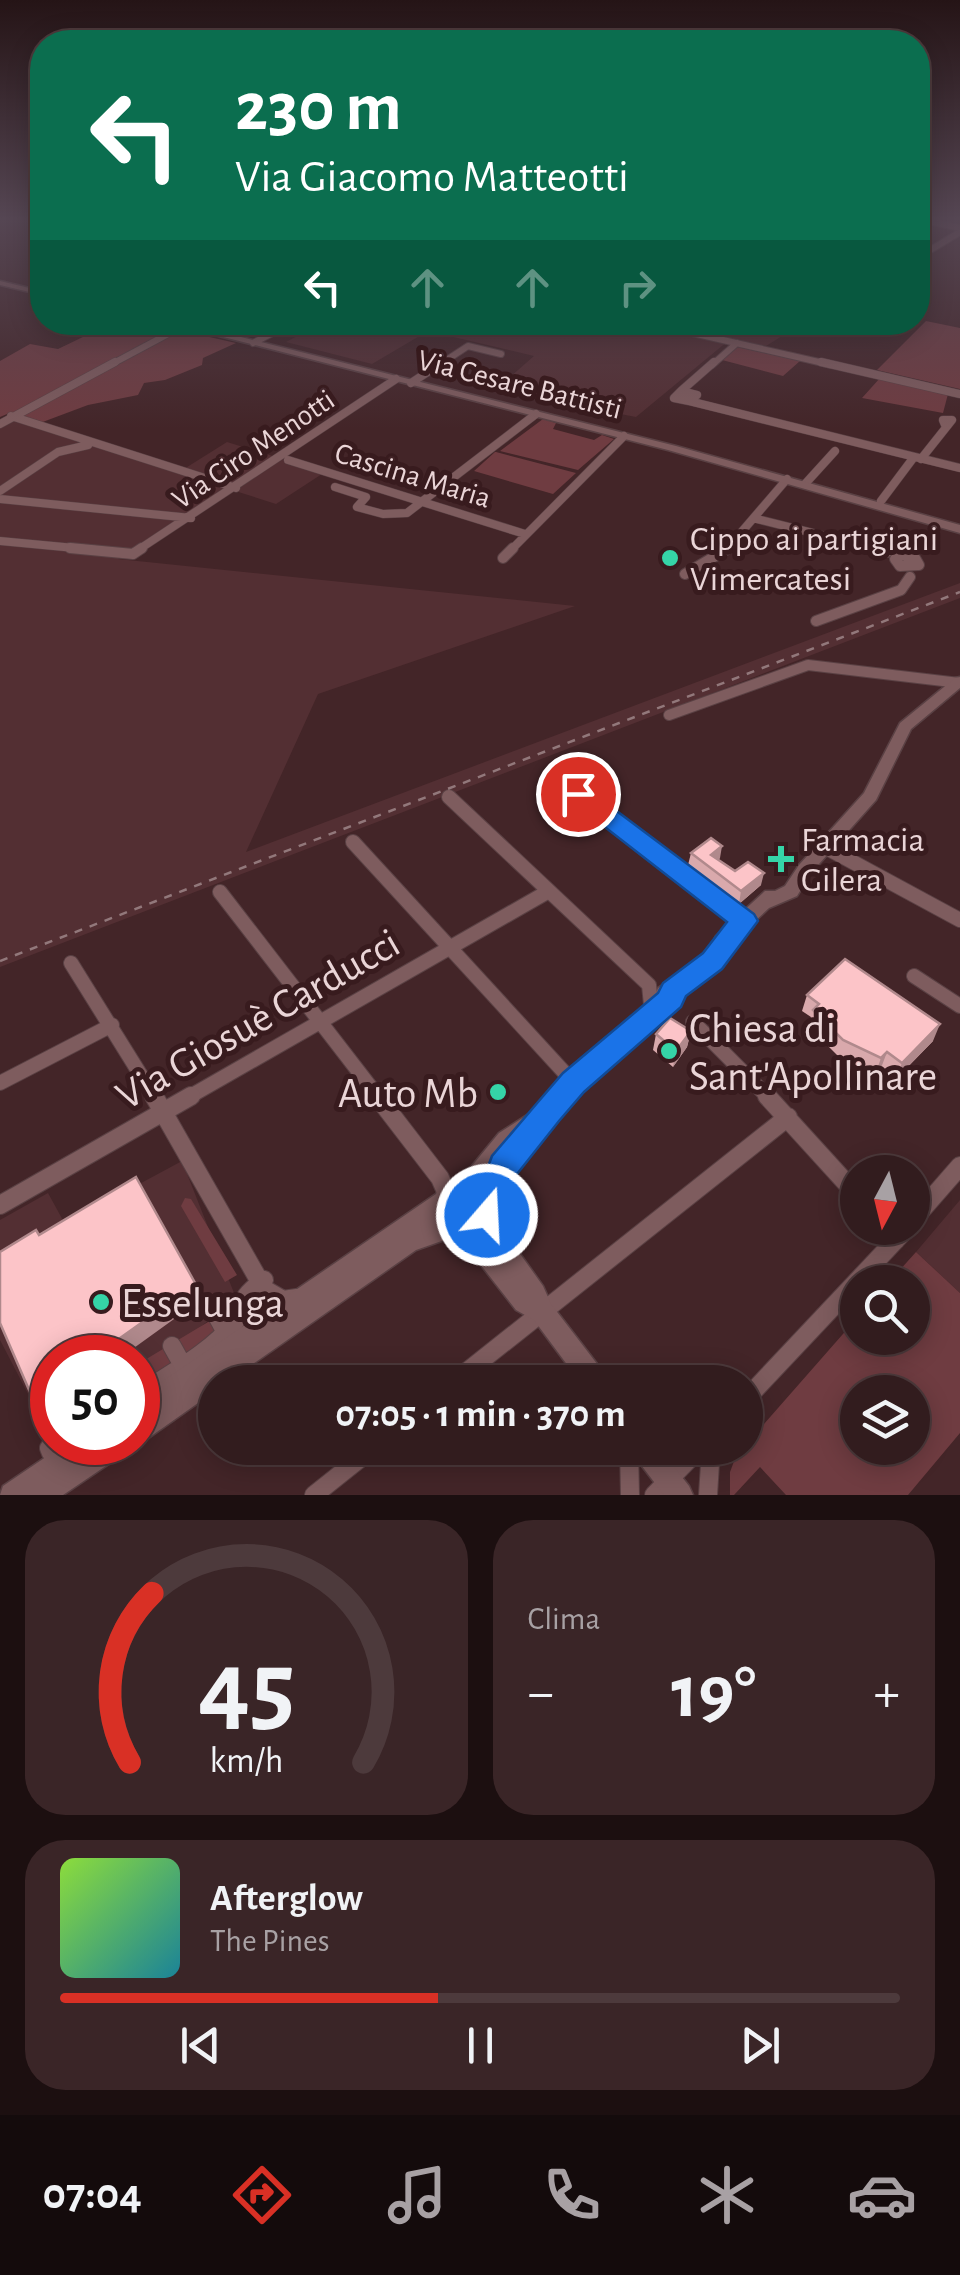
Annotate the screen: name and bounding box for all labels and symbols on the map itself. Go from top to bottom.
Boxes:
street label: Via Cesare Battisti [415,345,625,425]
street label: Via Ciro Menotti [167,385,340,515]
street label: Cascina Maria [331,438,494,514]
place label: Cippo ai partigiani Vimercatesi [690,522,938,597]
marker: Cippo ai partigiani Vimercatesi [659,547,681,569]
pin [536,752,621,837]
place label: Farmacia Gilera [801,823,925,898]
marker: Farmacia Gilera [770,848,792,870]
street label: Via Giosuè Carducci [109,922,407,1118]
place label: Chiesa di Sant'Apollinare [689,1008,937,1098]
marker: Chiesa di Sant'Apollinare [658,1040,680,1062]
place label: Auto Mb [338,1073,478,1115]
marker: Auto Mb [487,1081,509,1103]
north arrow [840,1155,930,1245]
position arrow [435,1163,539,1267]
place label: Esselunga [121,1283,284,1325]
marker: Esselunga [90,1291,112,1313]
speed limit sign: 50 [30,1335,160,1465]

